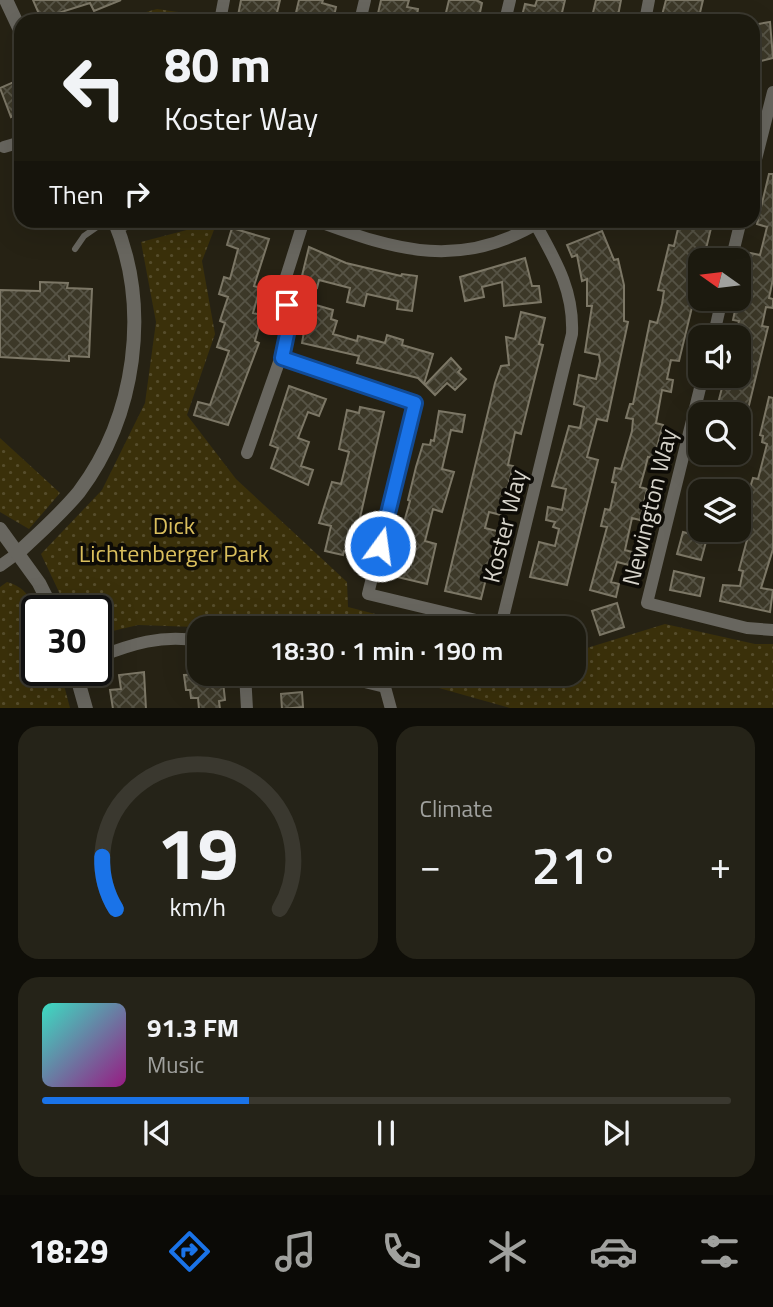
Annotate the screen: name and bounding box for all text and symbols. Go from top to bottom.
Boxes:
text: 80 m [164,26,271,101]
icon: left [49,42,140,133]
text: Koster Way [164,94,318,142]
text: Then [49,175,104,214]
icon: right [118,175,156,213]
north arrow [688,248,751,312]
map controls [688,248,751,542]
pin [257,275,317,335]
icon: arrive [268,286,306,324]
button: sound [688,325,751,388]
button: search [688,402,751,465]
street label: Newington Way [612,424,686,589]
street label: Koster Way [473,465,536,586]
button: layers [688,479,751,542]
park label: Dick Lichtenberger Park [79,507,270,571]
position arrow [343,509,417,583]
speed limit sign: 30 [21,595,112,686]
text: 18:30 · 1 min · 190 m [270,631,503,670]
text: Climate [420,791,493,826]
text: 19 [157,797,239,907]
text: 21° [532,825,619,904]
text: − [420,836,441,894]
text: + [710,836,731,894]
text: km/h [169,887,226,925]
text: 91.3 FM [147,1008,239,1047]
text: Music [147,1047,204,1082]
icon: previous [138,1114,176,1152]
icon: pause [367,1114,405,1152]
icon: next [597,1114,635,1152]
text: 18:29 [29,1227,108,1275]
icon: directions [165,1227,214,1276]
icon: music [271,1227,320,1276]
icon: phone [377,1227,426,1276]
icon: climate [483,1227,532,1276]
icon: car [589,1227,638,1276]
icon: filters [695,1227,744,1276]

